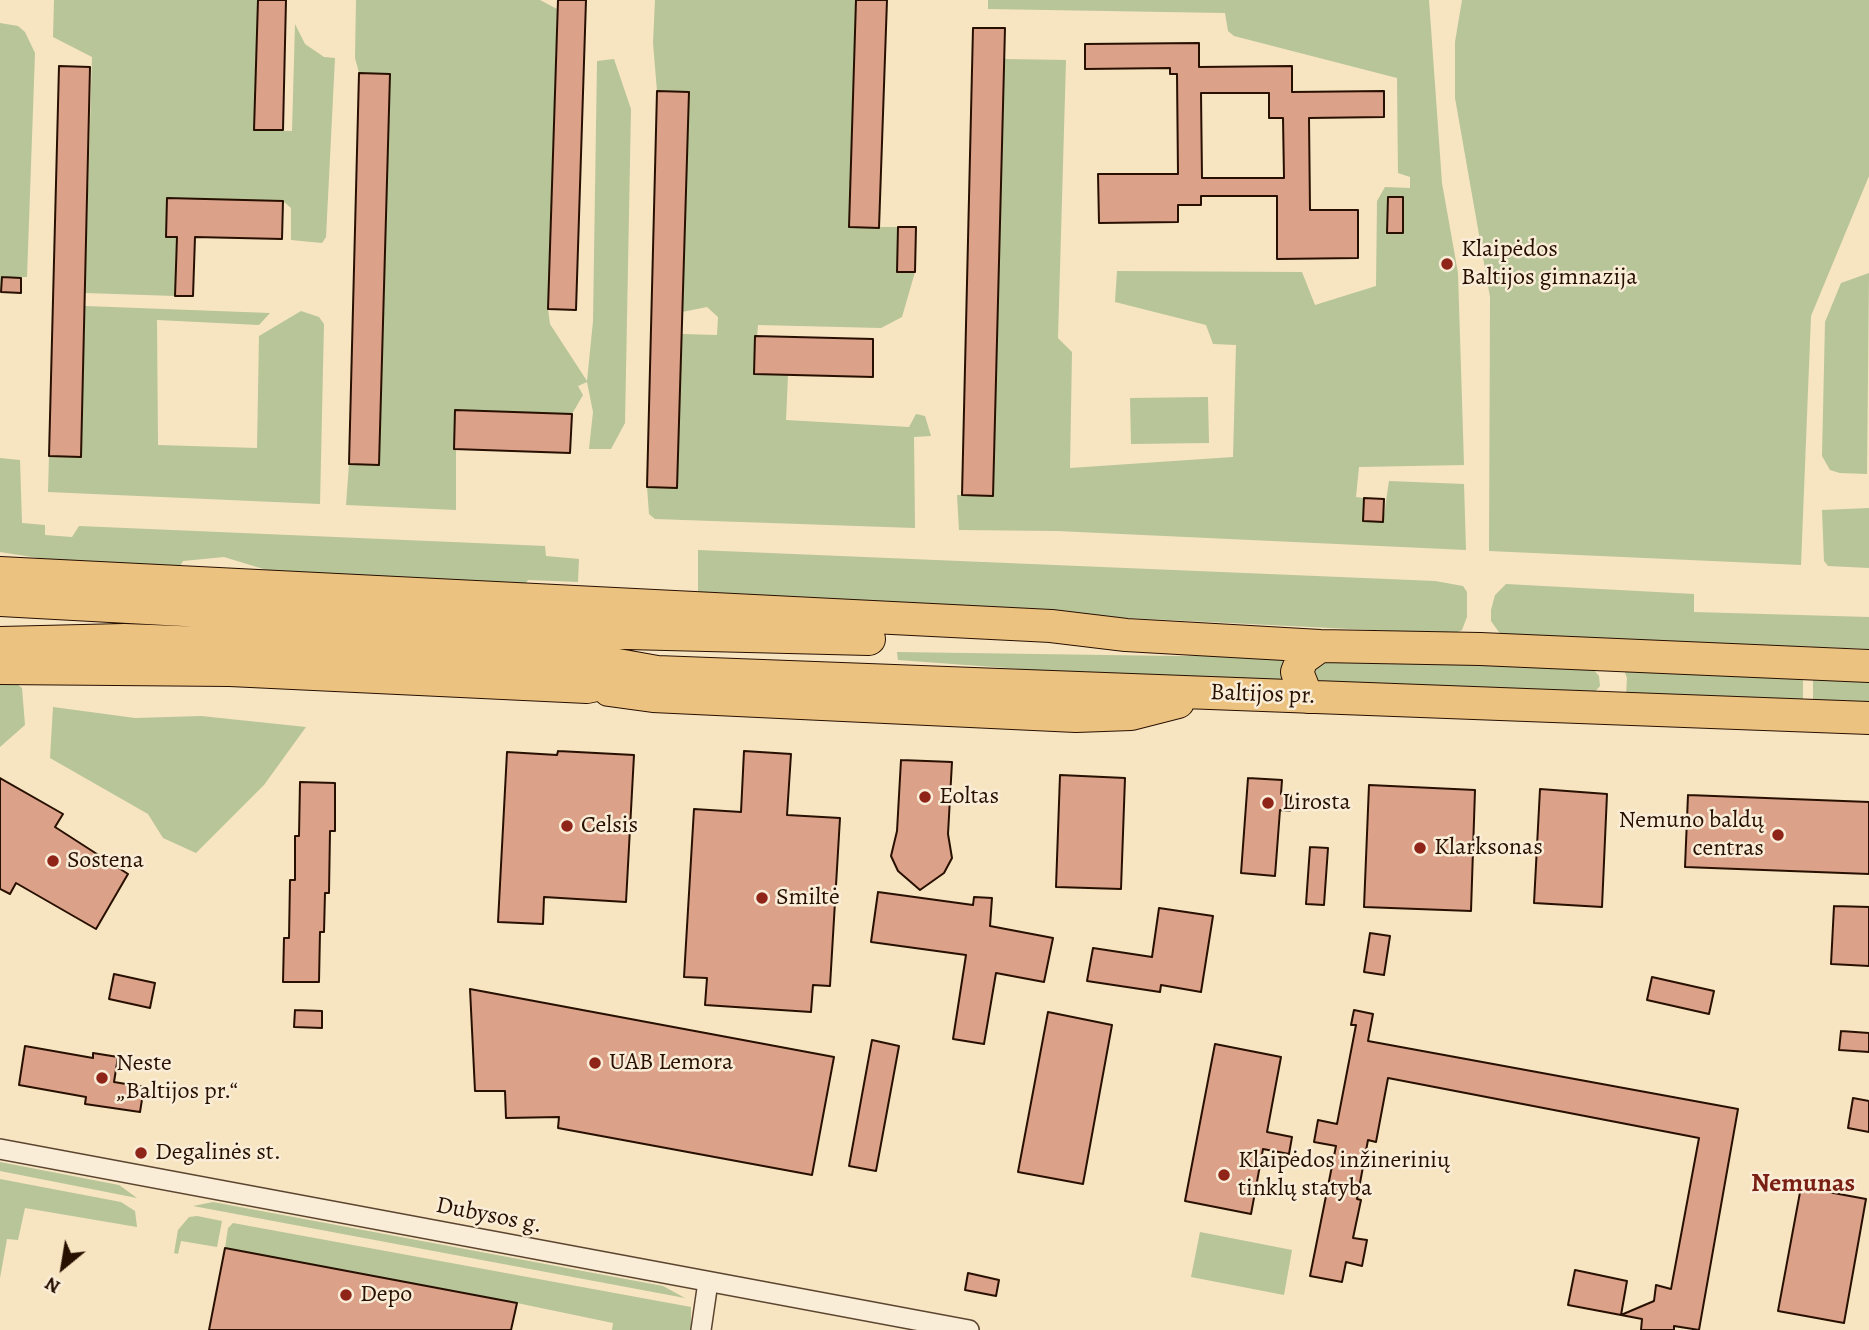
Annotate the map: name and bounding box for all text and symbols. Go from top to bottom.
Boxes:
place label: Klaipėdos Baltijos gimnazija [1461,236,1637,292]
marker: Klaipėdos Baltijos gimnazija [1439,256,1455,272]
street label: Baltijos pr. [1210,679,1316,711]
place label: Eoltas [939,783,999,811]
marker: Eoltas [917,789,933,805]
place label: Lirosta [1282,789,1351,817]
marker: Lirosta [1260,795,1276,811]
place label: Nemuno baldų centras [1619,807,1764,863]
place label: Celsis [581,812,638,840]
marker: Celsis [559,818,575,834]
marker: Nemuno baldų centras [1770,827,1786,843]
place label: Klarksonas [1434,834,1543,862]
marker: Klarksonas [1412,840,1428,856]
place label: Sostena [67,847,144,875]
marker: Sostena [45,853,61,869]
place label: Smiltė [776,884,840,912]
marker: Smiltė [754,890,770,906]
place label: UAB Lemora [609,1049,733,1077]
place label: Neste „Baltijos pr.“ [116,1050,238,1106]
marker: UAB Lemora [587,1055,603,1071]
marker: Neste „Baltijos pr.“ [94,1070,110,1086]
place label: Degalinės st. [155,1139,281,1167]
marker: Degalinės st. [133,1145,149,1161]
place label: Klaipėdos inžinerinių tinklų statyba [1238,1147,1450,1203]
marker: Klaipėdos inžinerinių tinklų statyba [1216,1167,1232,1183]
district label: Nemunas [1751,1169,1855,1201]
street label: Dubysos g. [433,1192,545,1240]
north arrow [28,1232,98,1302]
text: N [40,1270,65,1300]
place label: Depo [360,1281,412,1309]
marker: Depo [338,1287,354,1303]

